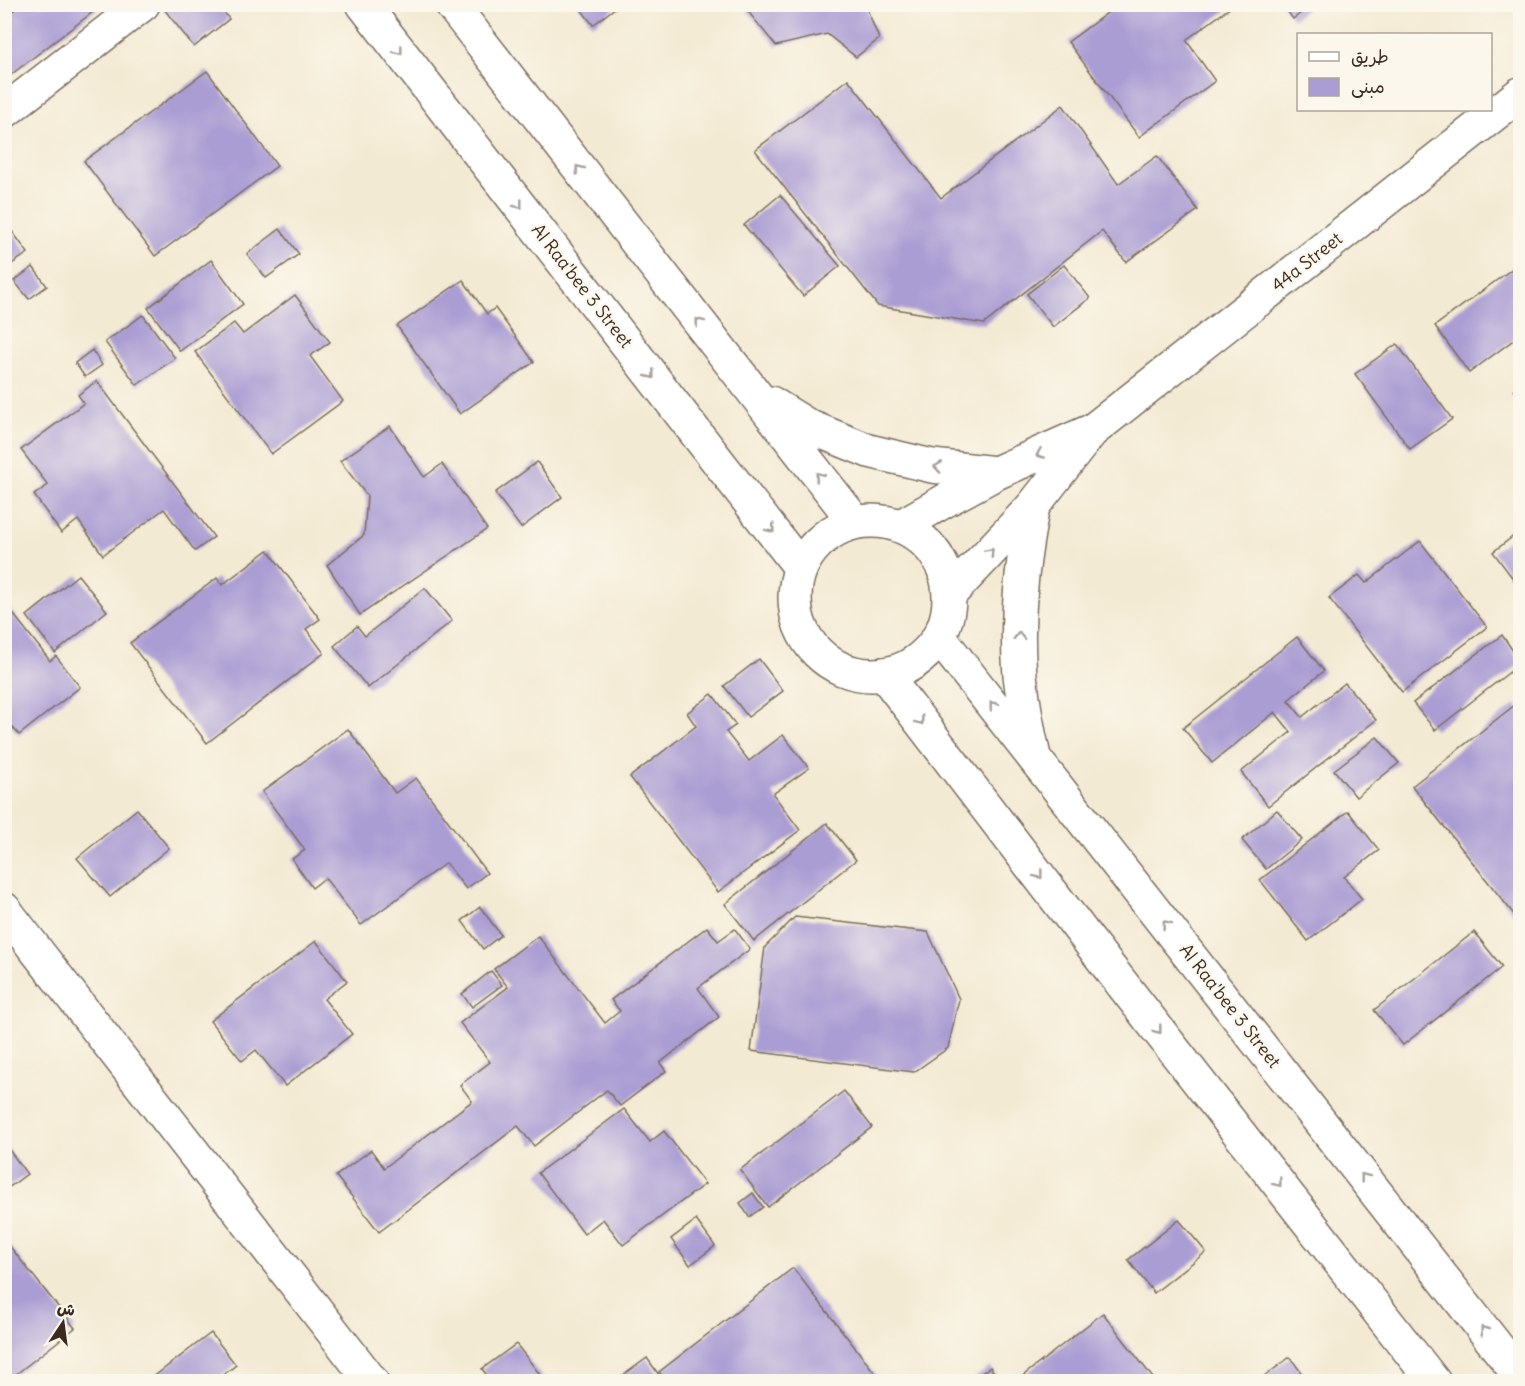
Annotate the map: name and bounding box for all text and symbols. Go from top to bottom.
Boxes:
legend [1297,33,1492,111]
one-way arrow [391,44,402,55]
text: طريق [1351,45,1389,68]
text: مبنى [1351,75,1385,98]
one-way arrow [576,164,587,175]
one-way arrow [511,198,522,209]
street label: Al Raa'bee 3 Street [527,219,638,352]
street label: 44a Street [1267,227,1347,296]
one-way arrow [696,318,707,329]
one-way arrow [644,368,655,379]
one-way arrow [1035,447,1046,459]
one-way arrow [934,461,943,473]
one-way arrow [816,472,827,483]
one-way arrow [763,522,774,533]
one-way arrow [983,548,994,559]
one-way arrow [1013,632,1025,641]
one-way arrow [989,701,1000,712]
one-way arrow [912,714,923,725]
one-way arrow [1031,869,1042,880]
one-way arrow [1162,920,1173,931]
street label: Al Raa'bee 3 Street [1175,939,1286,1072]
one-way arrow [1151,1023,1162,1034]
one-way arrow [1360,1172,1371,1183]
one-way arrow [1271,1176,1282,1187]
north arrow [33,1293,93,1353]
text: ش [56,1297,77,1320]
one-way arrow [1481,1326,1492,1337]

